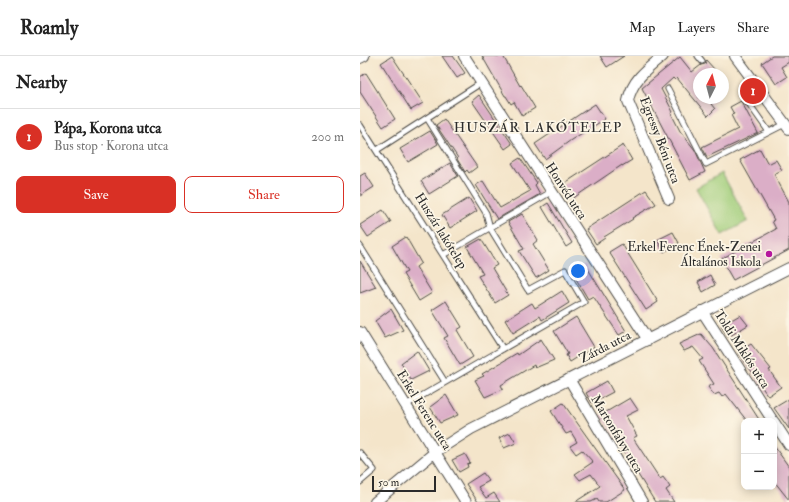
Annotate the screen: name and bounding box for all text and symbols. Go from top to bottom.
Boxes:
text: Roamly [20,16,78,40]
text: Map [629,19,655,36]
text: Layers [677,19,715,36]
text: Share [737,19,769,36]
north arrow [693,68,729,104]
text: Nearby [16,72,67,93]
pin: 1 [740,76,766,106]
street label: Egressy Béni utca [635,94,684,187]
text: Pápa, Korona utca [54,119,161,138]
district label: HUSZÁR LAKÓTELEP [454,119,622,136]
text: 1 [27,129,31,145]
text: 200 m [311,129,344,145]
text: Bus stop · Korona utca [54,138,168,154]
street label: Honvéd utca [542,159,591,223]
button: Save [16,176,176,213]
button: Share [184,176,344,213]
street label: Huszár lakótelep [410,190,471,273]
place label: Erkel Ferenc Ének-Zenei Általános Iskola [627,238,762,270]
marker: Erkel Ferenc Ének-Zenei Általános Iskola [764,249,774,259]
your location [568,261,588,281]
street label: Toldi Miklós utca [711,307,774,392]
street label: Zárda utca [577,327,634,367]
street label: Erkel Ferenc utca [393,367,455,454]
street label: Martonfalvy utca [587,392,647,477]
map controls [741,418,777,490]
button: + [741,418,777,454]
button: − [741,454,777,490]
scale bar [372,474,436,493]
text: 50 m [378,476,399,489]

